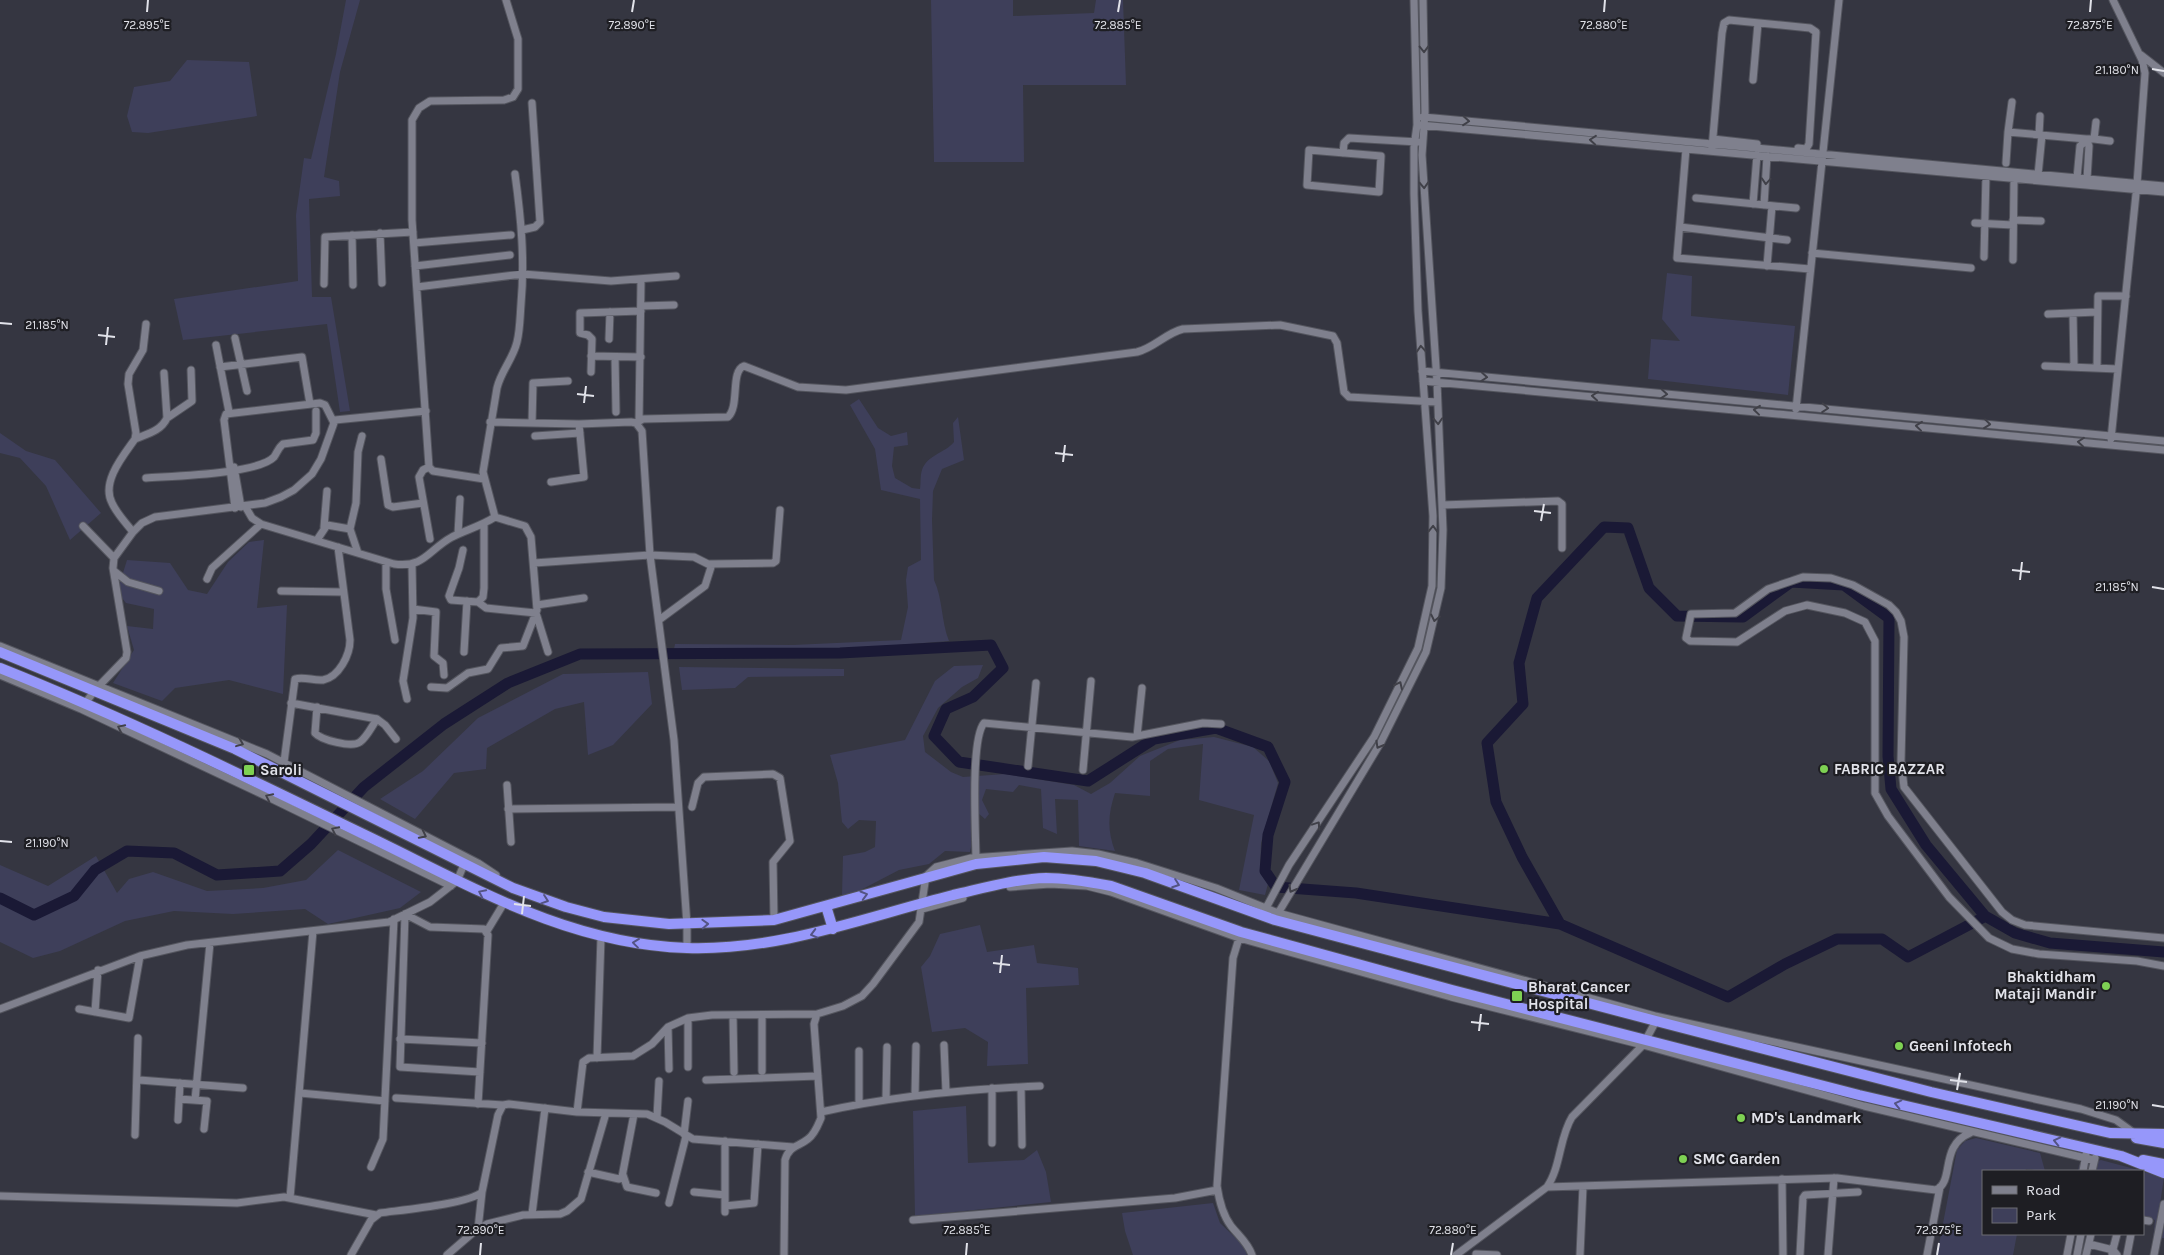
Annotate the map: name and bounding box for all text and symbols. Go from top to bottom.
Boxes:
text: 72.895°E [124,18,170,32]
text: 72.890°E [608,18,656,32]
text: 72.885°E [1094,18,1142,32]
text: 72.880°E [1580,18,1628,32]
text: 72.875°E [2067,18,2113,32]
one-way arrow [1418,45,1429,53]
text: 21.180°N [2095,63,2139,77]
one-way arrow [1462,115,1470,126]
one-way arrow [1588,135,1596,146]
one-way arrow [1760,177,1771,185]
one-way arrow [1418,182,1429,190]
text: 21.185°N [25,318,69,332]
one-way arrow [1415,345,1426,353]
one-way arrow [1481,371,1489,382]
one-way arrow [1660,388,1668,399]
one-way arrow [1591,391,1599,402]
one-way arrow [1822,403,1830,414]
one-way arrow [1753,405,1761,416]
one-way arrow [1432,417,1443,425]
one-way arrow [1983,418,1991,429]
one-way arrow [1915,421,1923,432]
one-way arrow [2076,436,2084,447]
one-way arrow [1427,525,1438,533]
text: 21.185°N [2095,580,2139,594]
one-way arrow [1430,614,1441,623]
one-way arrow [1393,682,1403,691]
one-way arrow [117,724,126,735]
one-way arrow [235,736,244,747]
one-way arrow [1375,739,1385,748]
place label: FABRIC BAZZAR [1834,760,1945,778]
place label: Saroli [260,761,302,779]
marker: Saroli [242,763,256,777]
marker: FABRIC BAZZAR [1818,763,1830,775]
one-way arrow [265,793,274,803]
one-way arrow [1311,822,1320,831]
one-way arrow [331,826,340,836]
one-way arrow [418,829,427,839]
text: 21.190°N [25,836,69,850]
one-way arrow [1171,878,1179,888]
one-way arrow [1288,883,1298,892]
one-way arrow [478,888,487,899]
one-way arrow [859,890,867,900]
one-way arrow [541,894,549,904]
one-way arrow [701,918,709,929]
one-way arrow [810,928,819,939]
one-way arrow [631,938,639,949]
place label: Bhaktidham Mataji Mandir [1994,968,2096,1003]
place label: Bharat Cancer Hospital [1528,978,1630,1013]
marker: Bhaktidham Mataji Mandir [2100,980,2112,992]
marker: Bharat Cancer Hospital [1510,989,1524,1003]
place label: Geeni Infotech [1909,1037,2012,1055]
marker: Geeni Infotech [1893,1040,1905,1052]
text: 21.190°N [2095,1098,2139,1112]
one-way arrow [1894,1099,1903,1110]
place label: MD's Landmark [1751,1109,1861,1127]
marker: MD's Landmark [1735,1112,1747,1124]
one-way arrow [2052,1136,2061,1147]
place label: SMC Garden [1693,1150,1780,1168]
marker: SMC Garden [1677,1153,1689,1165]
legend [1982,1170,2144,1235]
text: Road [2026,1181,2061,1199]
text: Park [2026,1206,2056,1224]
text: 72.890°E [457,1223,505,1237]
text: 72.885°E [943,1223,991,1237]
text: 72.880°E [1429,1223,1477,1237]
text: 72.875°E [1916,1223,1962,1237]

